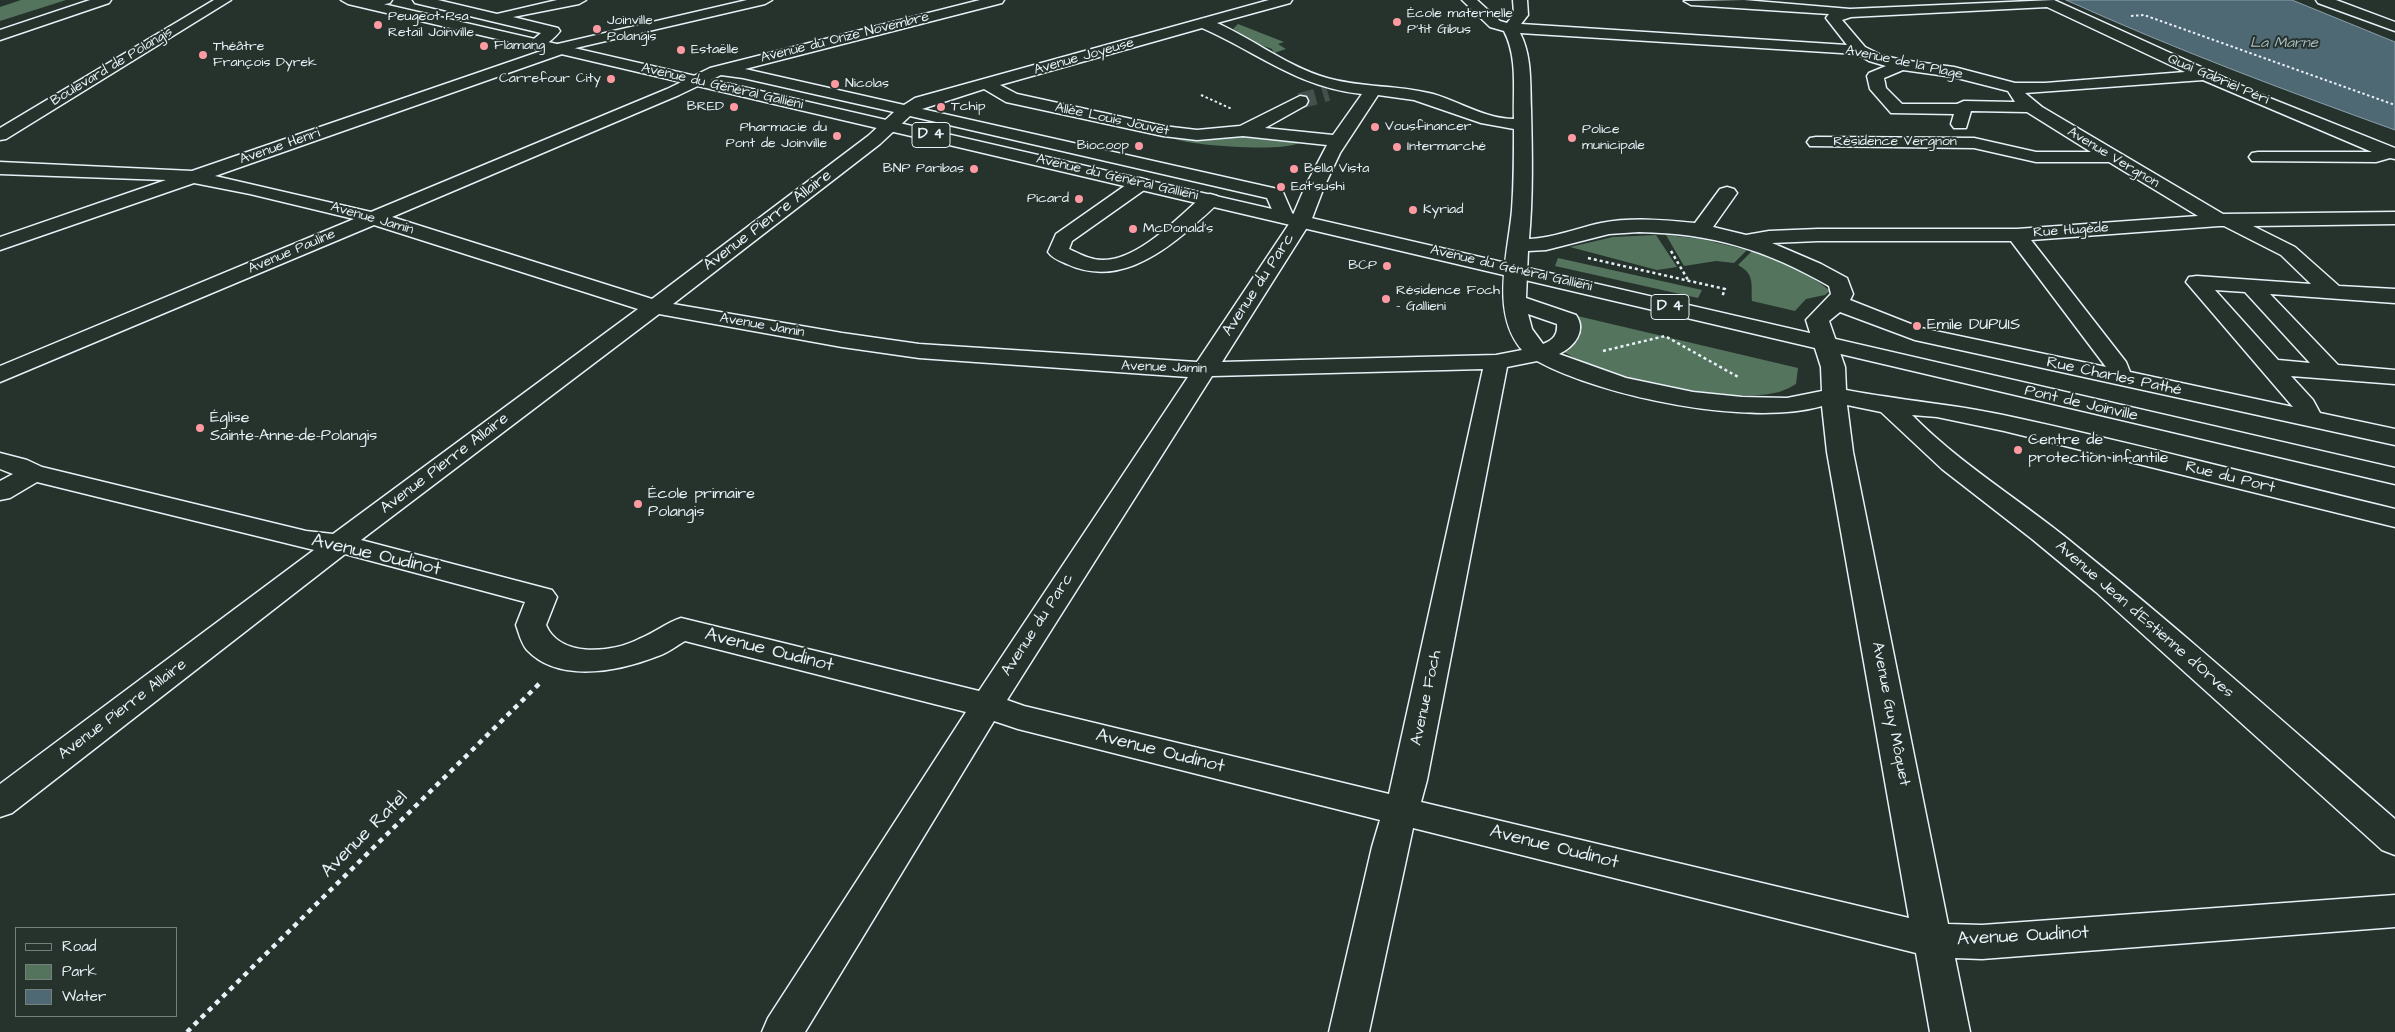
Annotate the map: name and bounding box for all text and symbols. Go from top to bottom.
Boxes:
place label: École maternelle P'tit Gibus [1407,6,1513,38]
place label: Peugeot Psa Retail Joinville [388,9,474,41]
street label: Avenue du Onze Novembre [759,9,931,67]
place label: Joinville Polangis [607,13,656,46]
marker: École maternelle P'tit Gibus [1391,16,1403,28]
marker: Peugeot Psa Retail Joinville [372,19,384,31]
marker: Joinville Polangis [591,23,603,35]
street label: Boulevard de Polangis [48,24,176,110]
street label: Avenue Joyeuse [1032,35,1136,79]
water label: La Marne [2250,35,2318,53]
place label: Flamang [494,38,545,54]
place label: Théâtre François Dyrek [213,39,317,72]
marker: Flamang [478,40,490,52]
place label: Estaëlle [691,42,739,58]
street label: Avenue de la Plage [1844,42,1964,84]
marker: Estaëlle [675,44,687,56]
marker: Théâtre François Dyrek [197,49,209,61]
street label: Quai Gabriel Péri [2165,51,2271,109]
street label: Avenue du Général Gallieni [639,60,805,114]
place label: Carrefour City [499,71,601,87]
marker: Carrefour City [605,73,617,85]
place label: Nicolas [845,76,889,92]
marker: Nicolas [829,78,841,90]
place label: BRED [687,99,724,115]
place label: Tchip [951,99,985,115]
street label: Allée Louis Jouvet [1053,100,1171,140]
marker: BRED [728,101,740,113]
marker: Tchip [935,101,947,113]
place label: Vousfinancer [1385,119,1472,135]
place label: Pharmacie du Pont de Joinville [726,120,827,152]
marker: Vousfinancer [1369,121,1381,133]
road number: D 4 [912,122,950,148]
place label: Police municipale [1582,122,1645,154]
street label: Avenue Vergnon [2064,124,2162,192]
street label: Avenue Henri [238,125,322,169]
marker: Pharmacie du Pont de Joinville [831,130,843,142]
marker: Police municipale [1566,132,1578,144]
street label: Résidence Vergnon [1833,134,1957,150]
place label: Biocoop [1077,138,1129,154]
place label: Intermarché [1407,139,1486,155]
marker: Biocoop [1133,140,1145,152]
marker: Intermarché [1391,141,1403,153]
street label: Avenue du Général Gallieni [1034,151,1200,205]
place label: BNP Paribas [883,161,964,177]
place label: Bella Vista [1304,161,1369,177]
marker: BNP Paribas [968,163,980,175]
marker: Bella Vista [1288,163,1300,175]
street label: Avenue Pierre Allaire [700,166,836,276]
place label: Eat'sushi [1291,179,1345,195]
marker: Eat'sushi [1275,181,1287,193]
place label: Picard [1027,191,1069,207]
marker: Picard [1073,193,1085,205]
street label: Avenue Jamin [329,199,415,239]
place label: Kyriad [1423,202,1463,218]
marker: Kyriad [1407,204,1419,216]
street label: Rue Hugède [2033,220,2109,242]
place label: McDonald's [1143,221,1213,237]
marker: McDonald's [1127,223,1139,235]
street label: Avenue Pauline [246,226,338,278]
street label: Avenue du Parc [1219,230,1299,340]
street label: Avenue du Général Gallieni [1428,242,1594,296]
place label: BCP [1348,258,1377,274]
marker: BCP [1381,260,1393,272]
place label: Résidence Foch - Gallieni [1396,283,1500,316]
marker: Résidence Foch - Gallieni [1380,293,1392,305]
road number: D 4 [1651,294,1689,320]
street label: Avenue Jamin [718,310,806,342]
place label: Emile DUPUIS [1927,316,2020,336]
marker: Emile DUPUIS [1911,320,1923,332]
street label: Rue Charles Pathé [2045,353,2183,401]
street label: Avenue Jamin [1121,358,1207,378]
street label: Pont de Joinville [2023,382,2139,426]
place label: Église Sainte-Anne-de-Polangis [210,409,377,447]
street label: Avenue Pierre Allaire [377,409,513,519]
marker: Église Sainte-Anne-de-Polangis [194,422,206,434]
place label: Centre de protection infantile [2028,431,2168,469]
marker: Centre de protection infantile [2012,444,2024,456]
street label: Rue du Port [2183,458,2277,498]
place label: École primaire Polangis [648,485,755,523]
marker: École primaire Polangis [632,498,644,510]
street label: Avenue Oudinot [309,530,443,582]
street label: Avenue Jean d'Estienne d'Orves [2051,537,2237,703]
street label: Avenue du Parc [998,570,1078,680]
street label: Avenue Oudinot [702,624,836,678]
street label: Avenue Guy Môquet [1867,640,1913,788]
street label: Avenue Foch [1408,649,1446,747]
street label: Avenue Pierre Allaire [55,655,191,765]
street label: Avenue Oudinot [1093,725,1227,779]
street label: Avenue Ratel [317,787,413,883]
street label: Avenue Oudinot [1487,821,1621,875]
street label: Avenue Oudinot [1956,922,2090,952]
legend [15,927,178,1017]
text: Road [62,936,96,957]
text: Park [62,961,97,982]
text: Water [62,986,106,1007]

